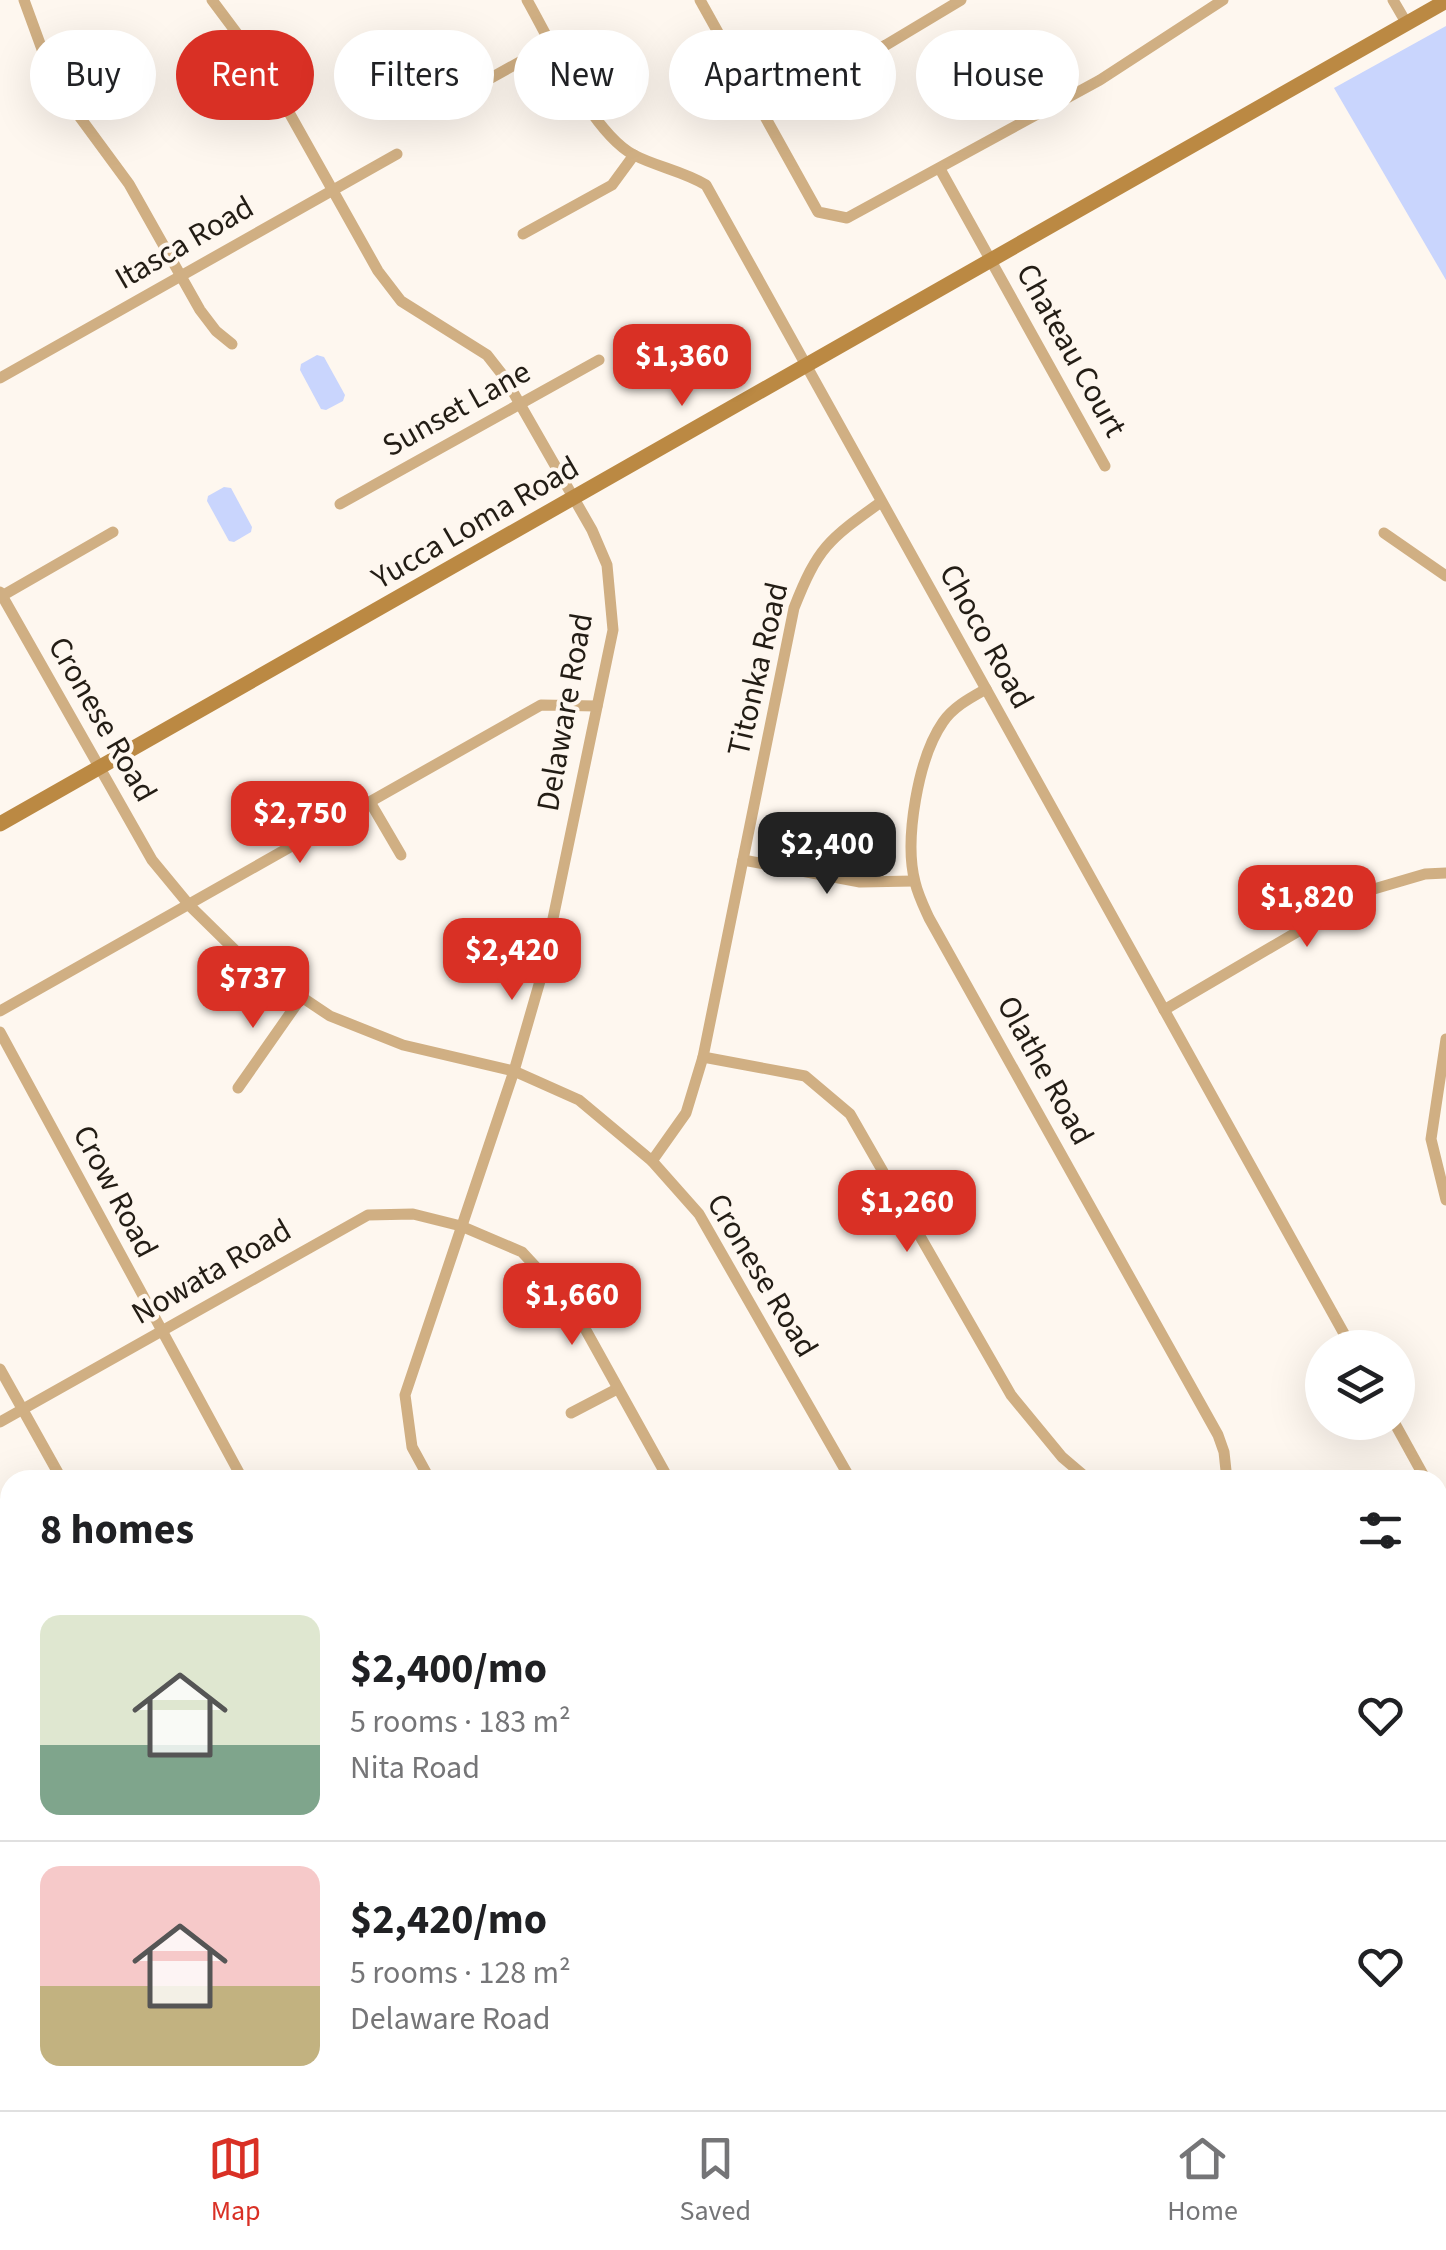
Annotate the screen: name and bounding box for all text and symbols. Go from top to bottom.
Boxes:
chip: Buy [30,30,156,120]
chip: Rent [176,30,314,120]
chip: Filters [334,30,494,120]
chip: New [514,30,649,120]
chip: Apartment [669,30,896,120]
chip: House [916,30,1079,120]
street label: Itasca Road [106,185,263,301]
street label: Chateau Court [1004,255,1138,446]
pin: $1,360 [601,324,763,409]
text: $1,360 [635,333,729,379]
street label: Sunset Lane [374,349,539,469]
street label: Yucca Loma Road [362,445,588,601]
street label: Choco Road [927,556,1045,717]
street label: Titonka Road [716,578,800,761]
street label: Delaware Road [525,609,605,815]
street label: Cronese Road [36,628,168,811]
pin: $2,750 [219,781,381,866]
text: $2,750 [253,790,347,836]
pin: $2,400 [746,812,908,897]
text: $2,400 [780,821,874,867]
pin: $1,820 [1226,865,1388,950]
text: $1,820 [1260,874,1354,920]
pin: $2,420 [431,918,593,1003]
text: $2,420 [465,927,559,973]
pin: $737 [194,946,312,1031]
text: $737 [219,955,287,1001]
street label: Olathe Road [985,987,1105,1153]
street label: Crow Road [61,1117,169,1266]
pin: $1,260 [826,1170,988,1255]
text: $1,260 [860,1179,954,1225]
street label: Cronese Road [695,1185,829,1366]
street label: Nowata Road [123,1208,300,1336]
pin: $1,660 [491,1263,653,1348]
text: $1,660 [525,1272,619,1318]
map controls [1305,1330,1415,1440]
button: layers [1305,1330,1415,1440]
text: 8 homes [40,1500,194,1560]
icon: filters [1353,1503,1408,1558]
text: $2,400/mo [350,1639,547,1699]
icon: home [120,1655,240,1775]
icon: heart [1353,1688,1408,1743]
text: 5 rooms · 183 m² [350,1699,571,1745]
text: Nita Road [350,1745,480,1791]
text: $2,420/mo [350,1890,547,1950]
icon: home [120,1906,240,2026]
icon: heart [1353,1939,1408,1994]
text: 5 rooms · 128 m² [350,1950,571,1996]
text: Delaware Road [350,1996,550,2042]
tab: Map [208,2131,263,2231]
tab: Saved [679,2131,751,2231]
tab: Home [1167,2131,1238,2231]

